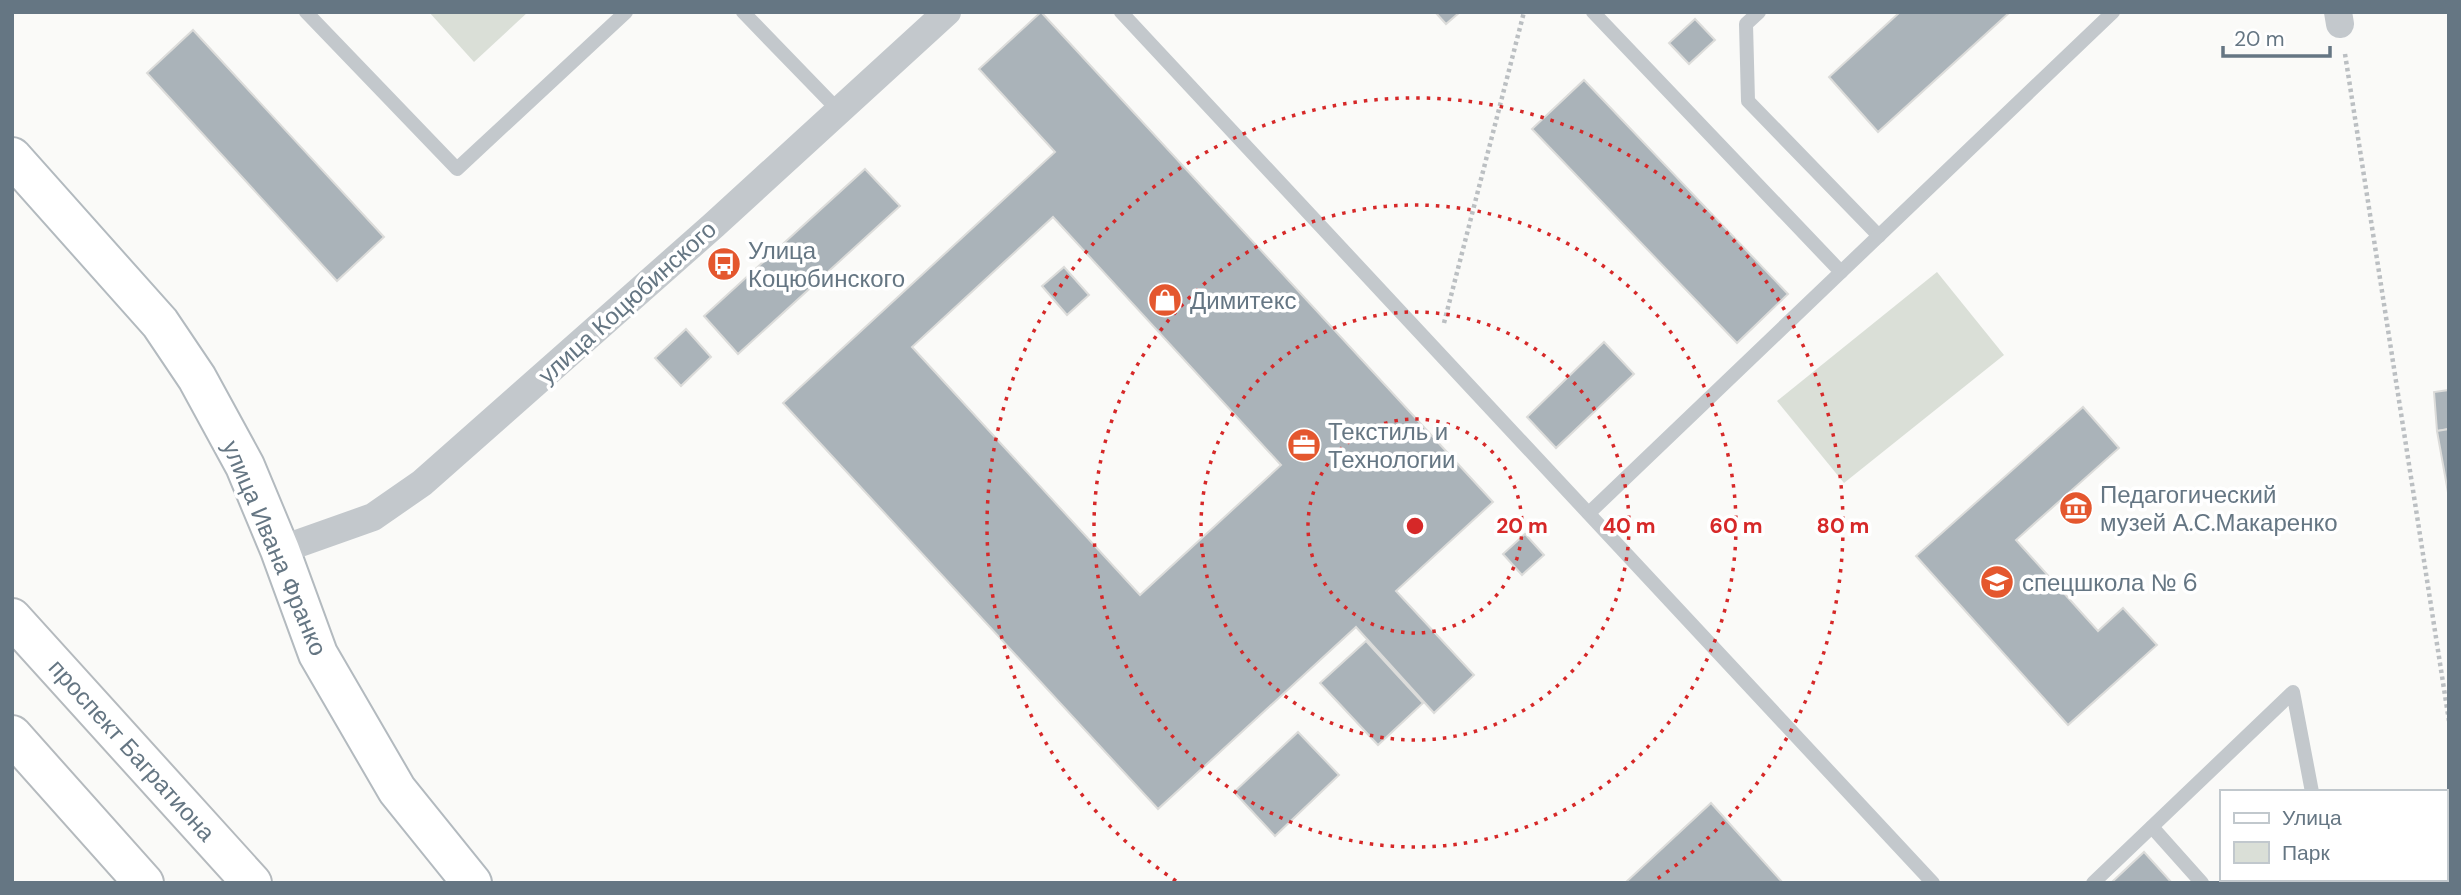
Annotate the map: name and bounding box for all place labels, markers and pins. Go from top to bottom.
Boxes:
place label: Улица Коцюбинского [748,235,905,294]
bus stop icon: Улица Коцюбинского [705,245,743,283]
shop icon: Димитекс [1146,281,1184,319]
place label: Димитекс [1190,285,1296,316]
place label: Текстиль и Технологии [1328,416,1455,475]
office icon: Текстиль и Технологии [1285,426,1323,464]
place label: Педагогический музей А.С.Макаренко [2100,479,2338,538]
museum icon: Педагогический музей А.С.Макаренко [2057,489,2095,527]
centre of rings [1403,514,1427,538]
school or university icon: спецшкола № 6 [1978,563,2016,601]
place label: спецшкола № 6 [2022,567,2198,598]

